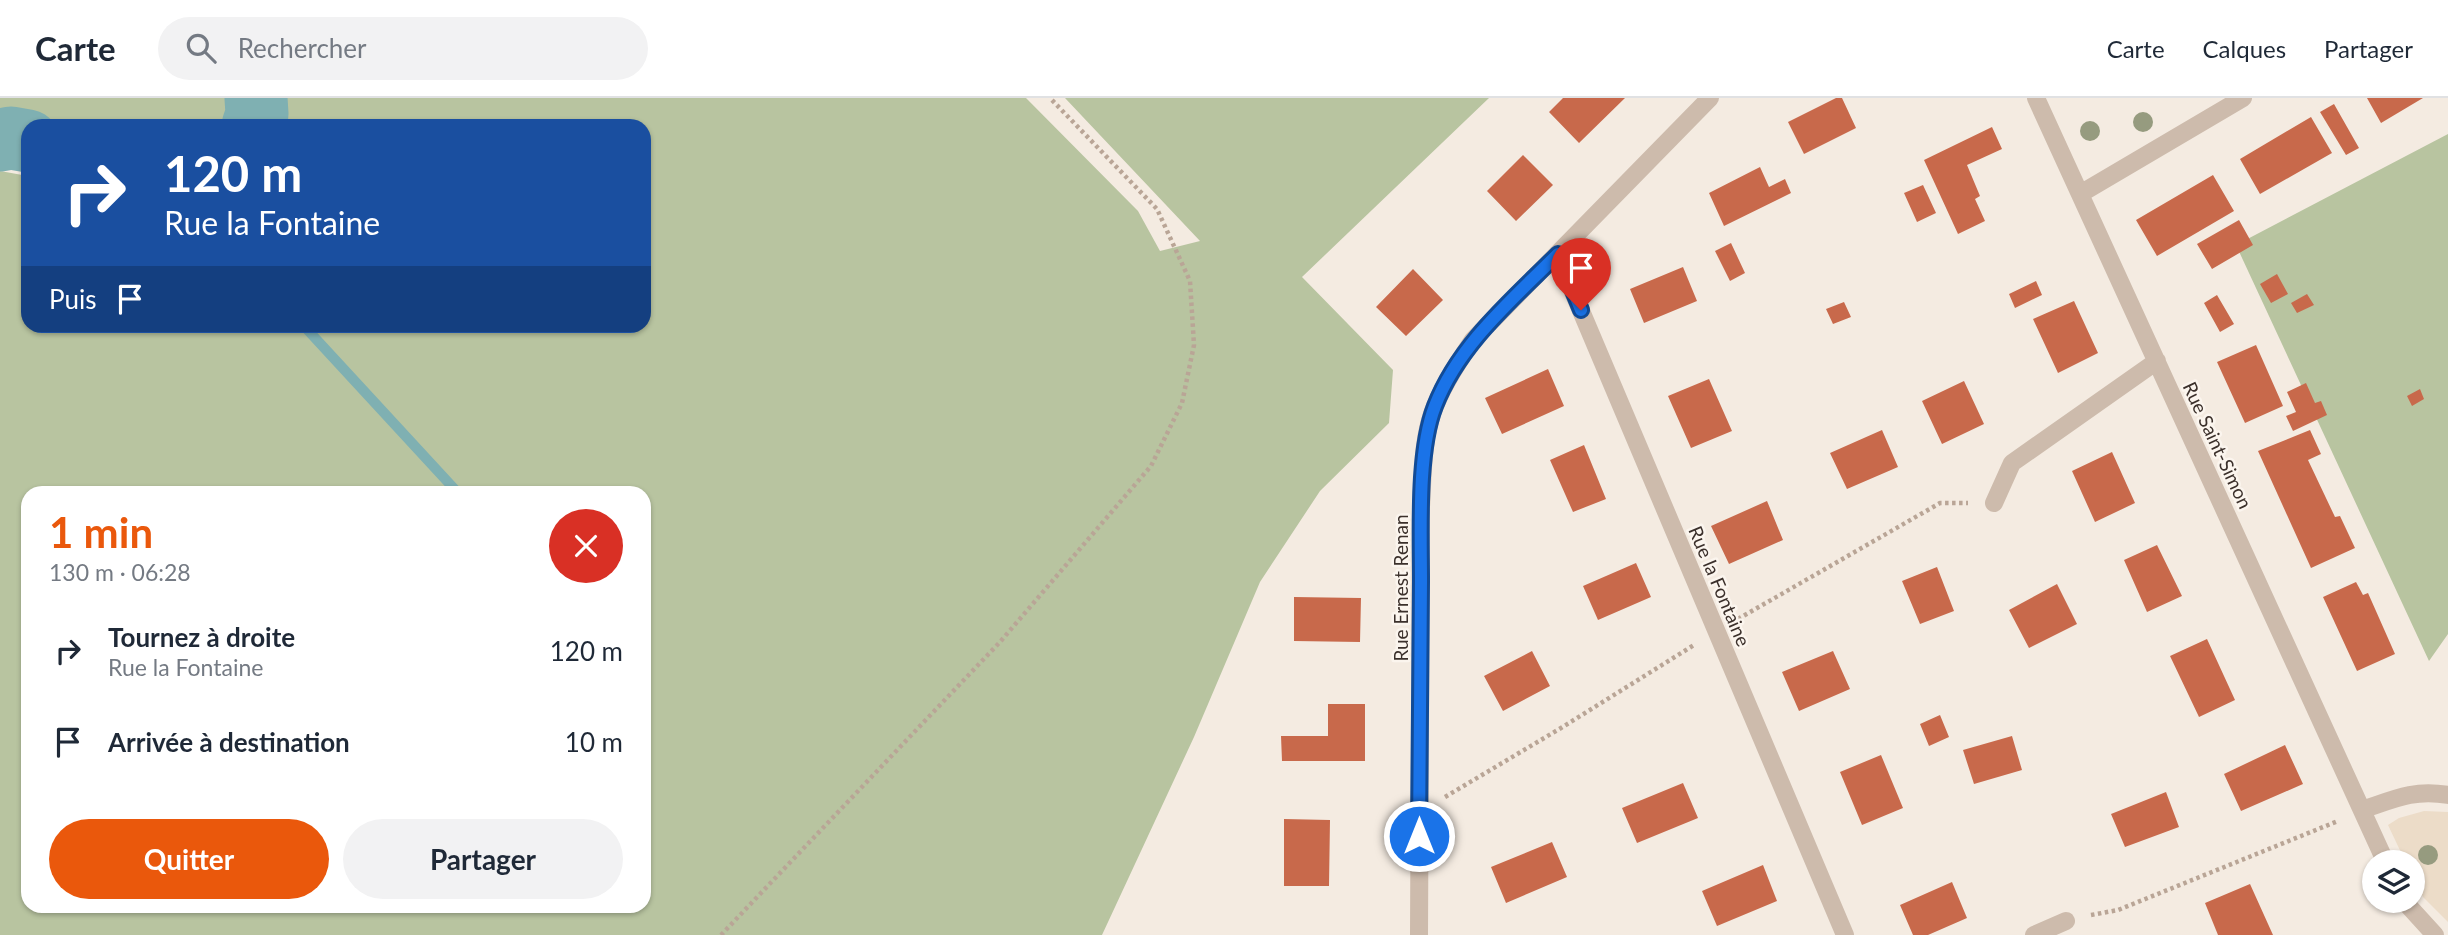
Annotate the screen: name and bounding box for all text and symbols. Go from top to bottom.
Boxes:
search box [158,17,648,80]
text: Carte [35,28,116,68]
icon: search [182,29,220,67]
text: Rechercher [238,32,367,64]
text: Carte [2107,34,2165,63]
text: Calques [2203,34,2286,63]
text: Partager [2324,34,2413,63]
text: 120 m [164,144,302,202]
icon: right [49,147,140,238]
text: Rue la Fontaine [164,203,380,242]
pin [1551,238,1611,310]
icon: arrive [1562,249,1600,287]
icon: arrive [111,280,149,318]
text: Puis [49,283,97,315]
street label: Rue Saint-Simon [2179,378,2257,512]
text: 1 min [49,507,153,557]
button: close [549,509,623,583]
street label: Rue Ernest Renan [1389,514,1412,662]
street label: Rue la Fontaine [1684,522,1756,650]
text: 130 m · 06:28 [49,558,191,586]
text: Tournez à droite [108,621,295,653]
icon: right [49,632,87,670]
text: 120 m [550,635,623,667]
text: Rue la Fontaine [108,653,263,681]
icon: arrive [49,723,87,761]
text: Arrivée à destination [108,726,350,758]
text: 10 m [565,726,623,758]
position arrow [1382,799,1456,873]
button: Quitter [49,819,329,899]
button: Partager [343,819,623,899]
map controls [2362,850,2425,913]
button: layers [2362,850,2425,913]

